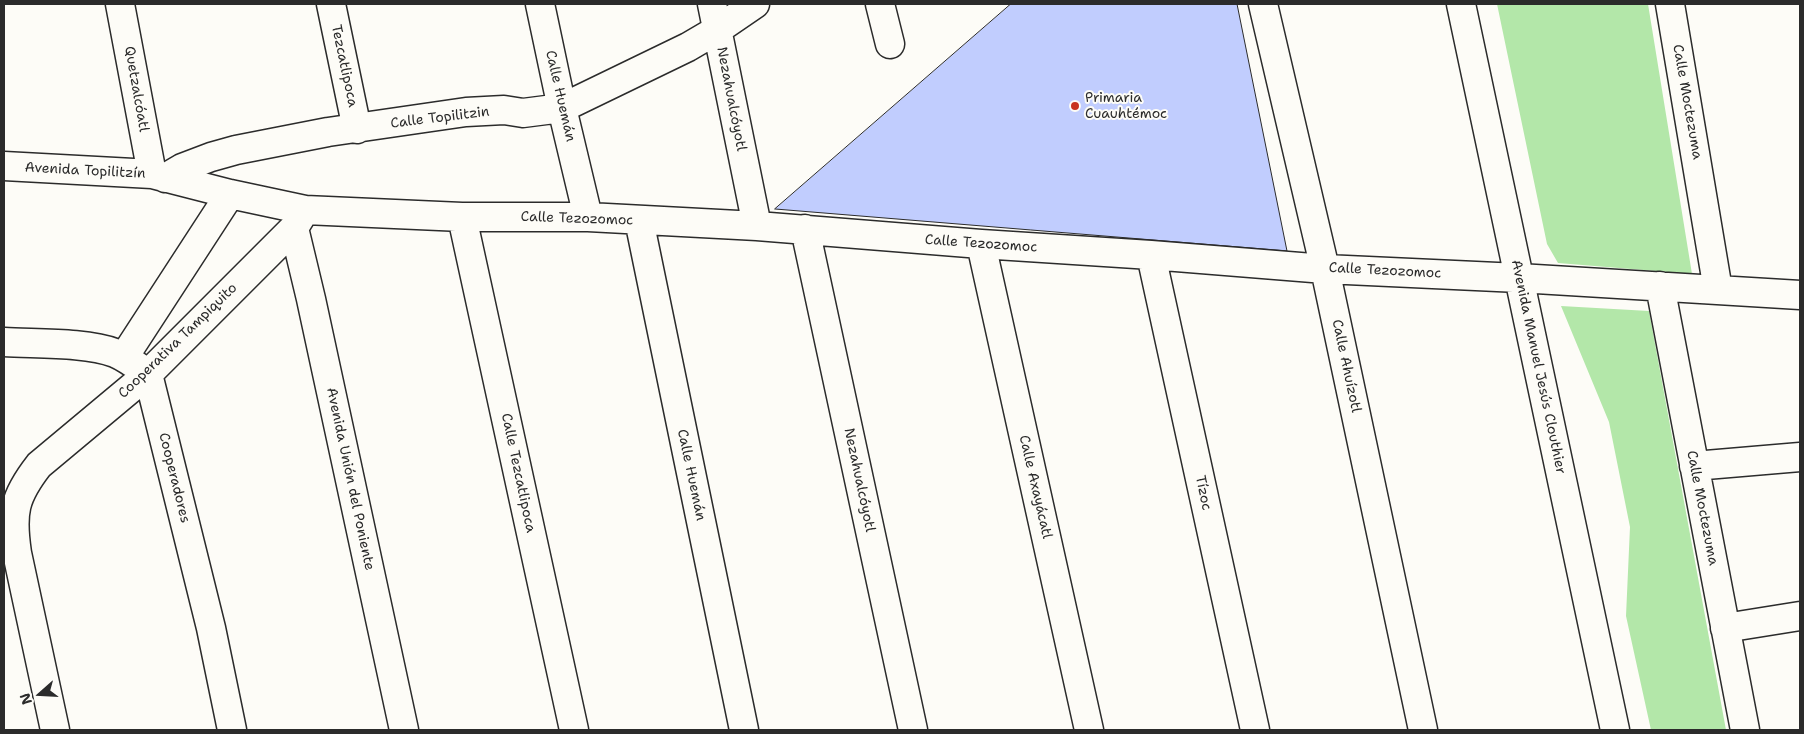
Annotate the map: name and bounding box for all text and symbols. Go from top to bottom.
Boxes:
street label: Tezcatlipoca [327,23,361,109]
street label: Calle Moctezuma [1669,43,1705,161]
street label: Quetzalcóatl [120,45,152,133]
street label: Nezahualcóyotl [713,45,749,153]
street label: Calle Huemán [541,49,579,143]
place label: Primaria Cuauhtémoc [1085,90,1167,122]
marker: Primaria Cuauhtémoc [1069,100,1081,112]
street label: Calle Topilitzin [390,104,490,132]
street label: Avenida Topilitzín [24,159,146,183]
street label: Calle Tezozomoc [520,209,634,229]
street label: Calle Tezozomoc [924,232,1038,256]
street label: Avenida Manuel Jesús Clouthier [1507,258,1569,476]
street label: Calle Tezozomoc [1328,260,1442,282]
street label: Cooperativa Tampiquito [115,280,241,402]
street label: Calle Ahuízotl [1328,318,1364,414]
street label: Avenida Unión del Poniente [322,386,378,572]
street label: Calle Tezcatlipoca [497,412,539,534]
street label: Nezahualcóyotl [840,427,878,533]
street label: Calle Huemán [673,428,709,522]
street label: Cooperadores [155,431,193,525]
street label: Calle Axayácatl [1015,434,1055,540]
street label: Calle Moctezuma [1683,449,1721,567]
street label: Tízoc [1191,474,1215,512]
north arrow [15,669,65,719]
text: N [16,691,36,707]

